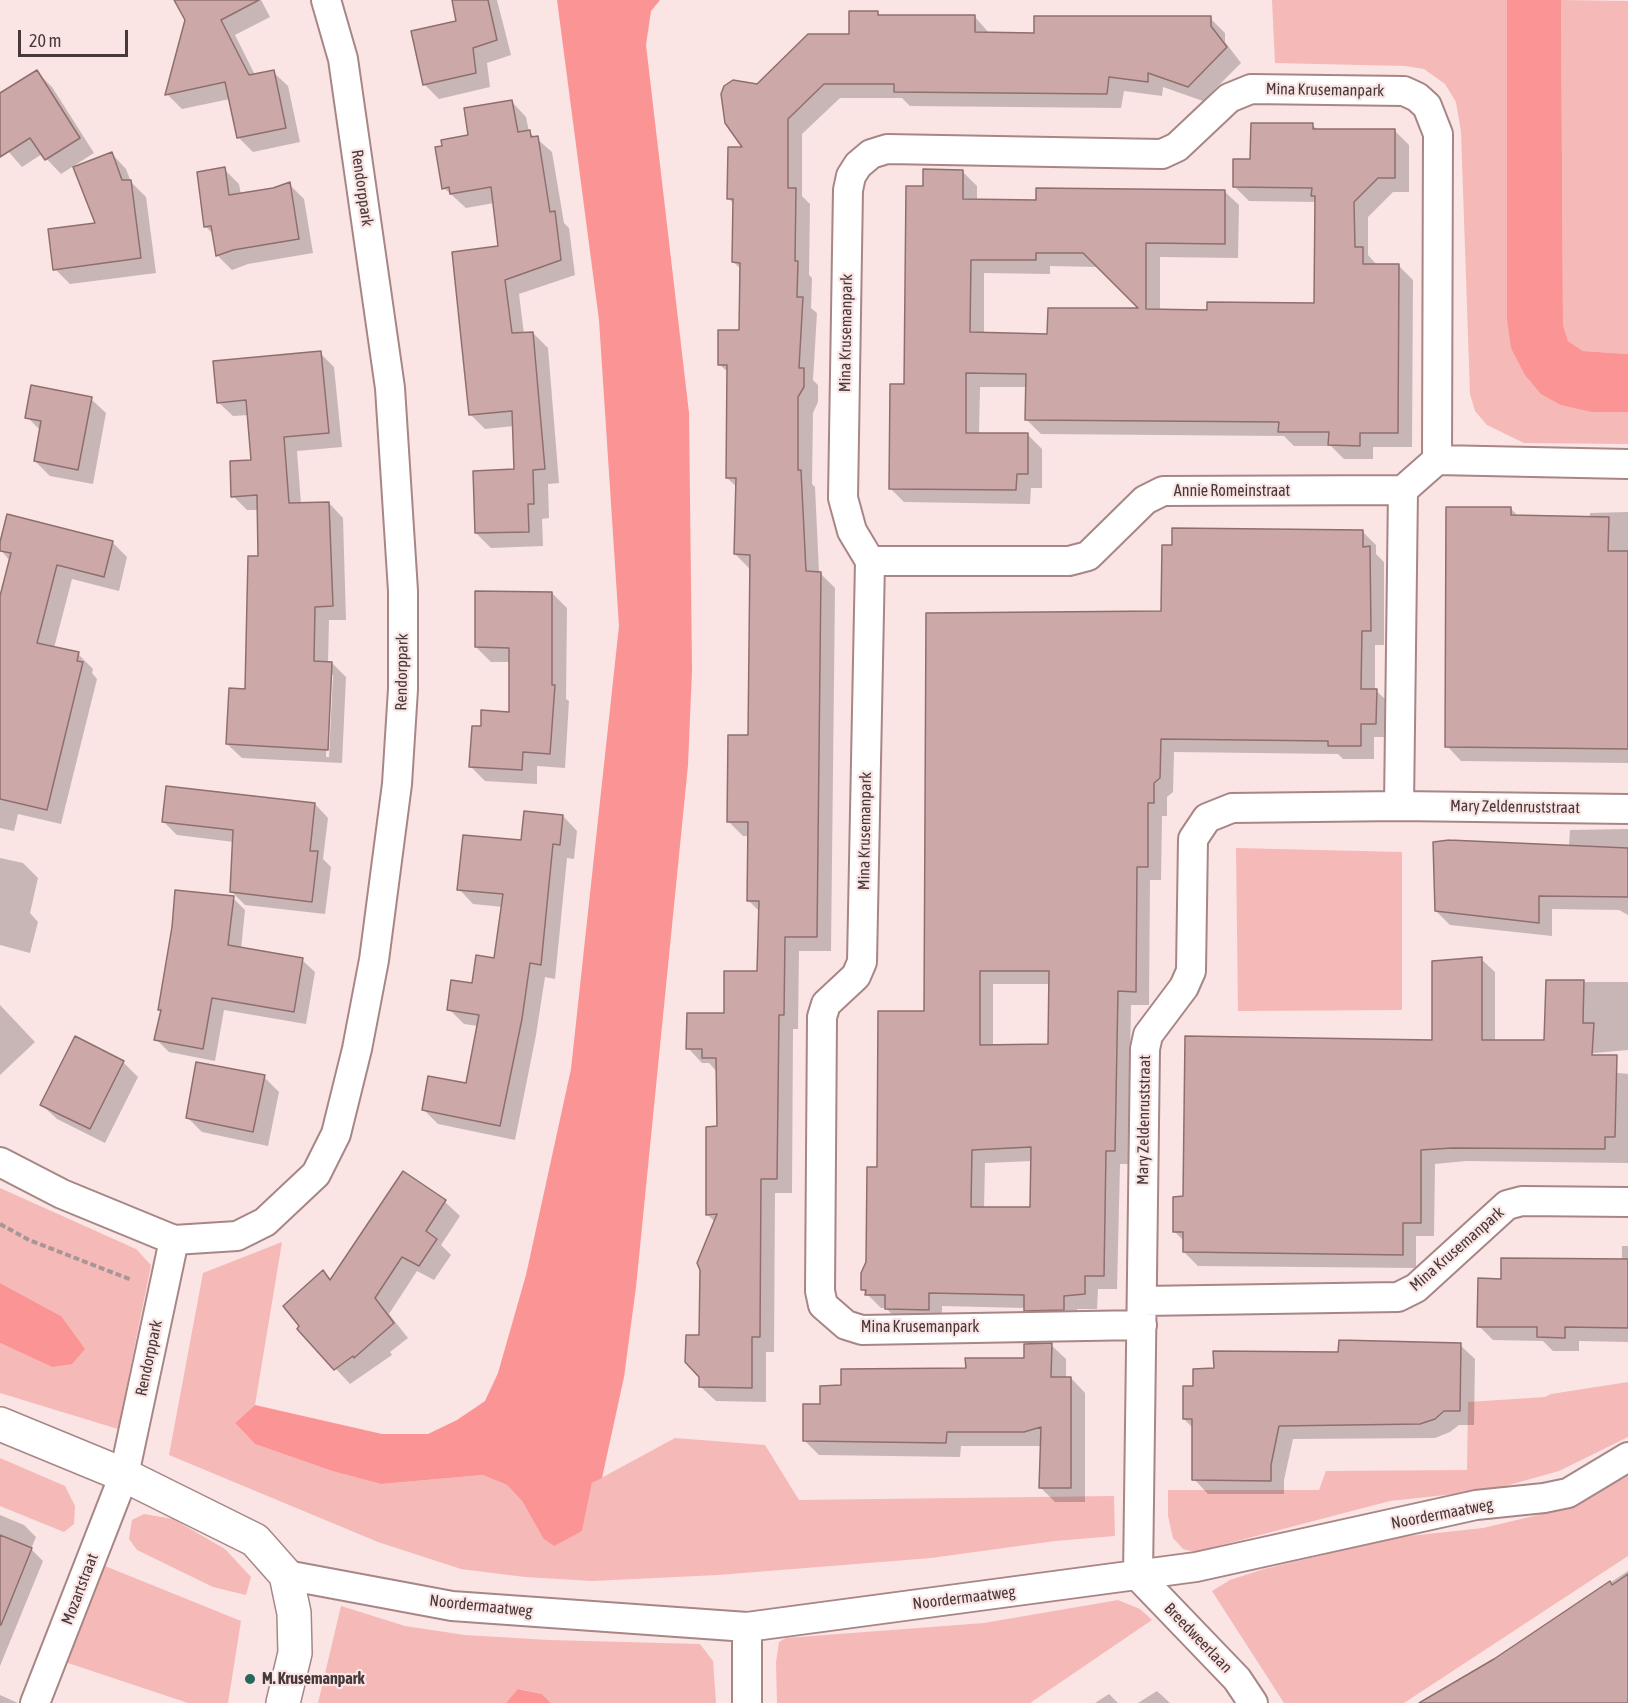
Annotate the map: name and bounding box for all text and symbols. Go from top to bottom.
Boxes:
scale bar [21,18,130,56]
text: 20 m [29,30,61,51]
street label: Mina Krusemanpark [1266,79,1384,101]
street label: Rendorppark [347,148,377,228]
street label: Mina Krusemanpark [835,274,857,392]
street label: Annie Romeinstraat [1174,481,1290,501]
street label: Rendorppark [392,633,412,711]
street label: Mina Krusemanpark [854,772,876,890]
street label: Mary Zeldenruststraat [1450,796,1580,818]
street label: Mary Zeldenruststraat [1133,1055,1155,1185]
street label: Mina Krusemanpark [1406,1203,1508,1295]
street label: Mina Krusemanpark [861,1317,979,1337]
street label: Rendorppark [132,1318,166,1398]
street label: Noordermaatweg [1389,1495,1495,1533]
street label: Mozartstraat [58,1551,102,1627]
street label: Noordermaatweg [912,1582,1016,1614]
street label: Noordermaatweg [429,1591,533,1621]
street label: Breedweerlaan [1160,1599,1236,1677]
place label: M. Krusemanpark [262,1669,364,1689]
marker: M. Krusemanpark [243,1672,257,1686]

